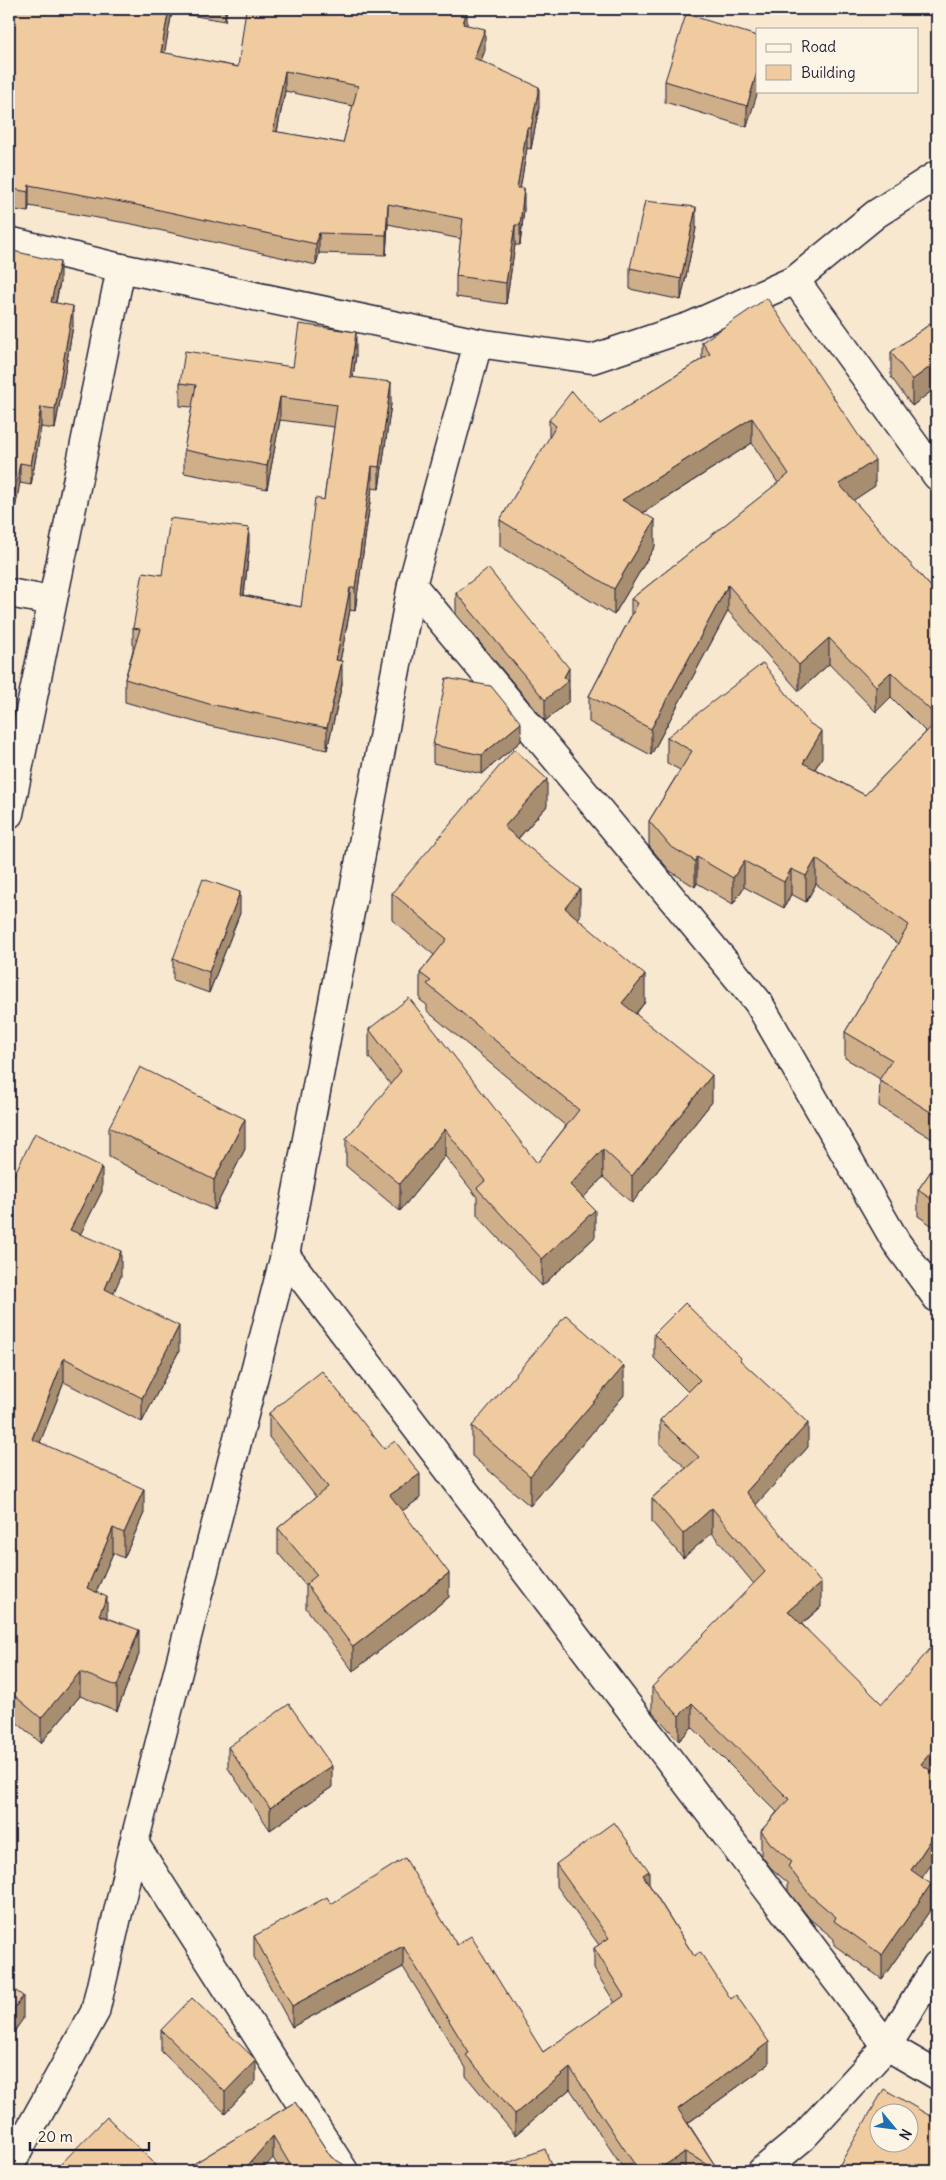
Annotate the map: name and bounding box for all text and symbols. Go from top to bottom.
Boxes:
legend [756,28,918,92]
text: Road [801,37,836,56]
text: Building [801,63,856,82]
north arrow [868,2102,918,2152]
scale bar [30,2120,149,2152]
text: N [895,2126,916,2143]
text: 20 m [38,2127,73,2146]

